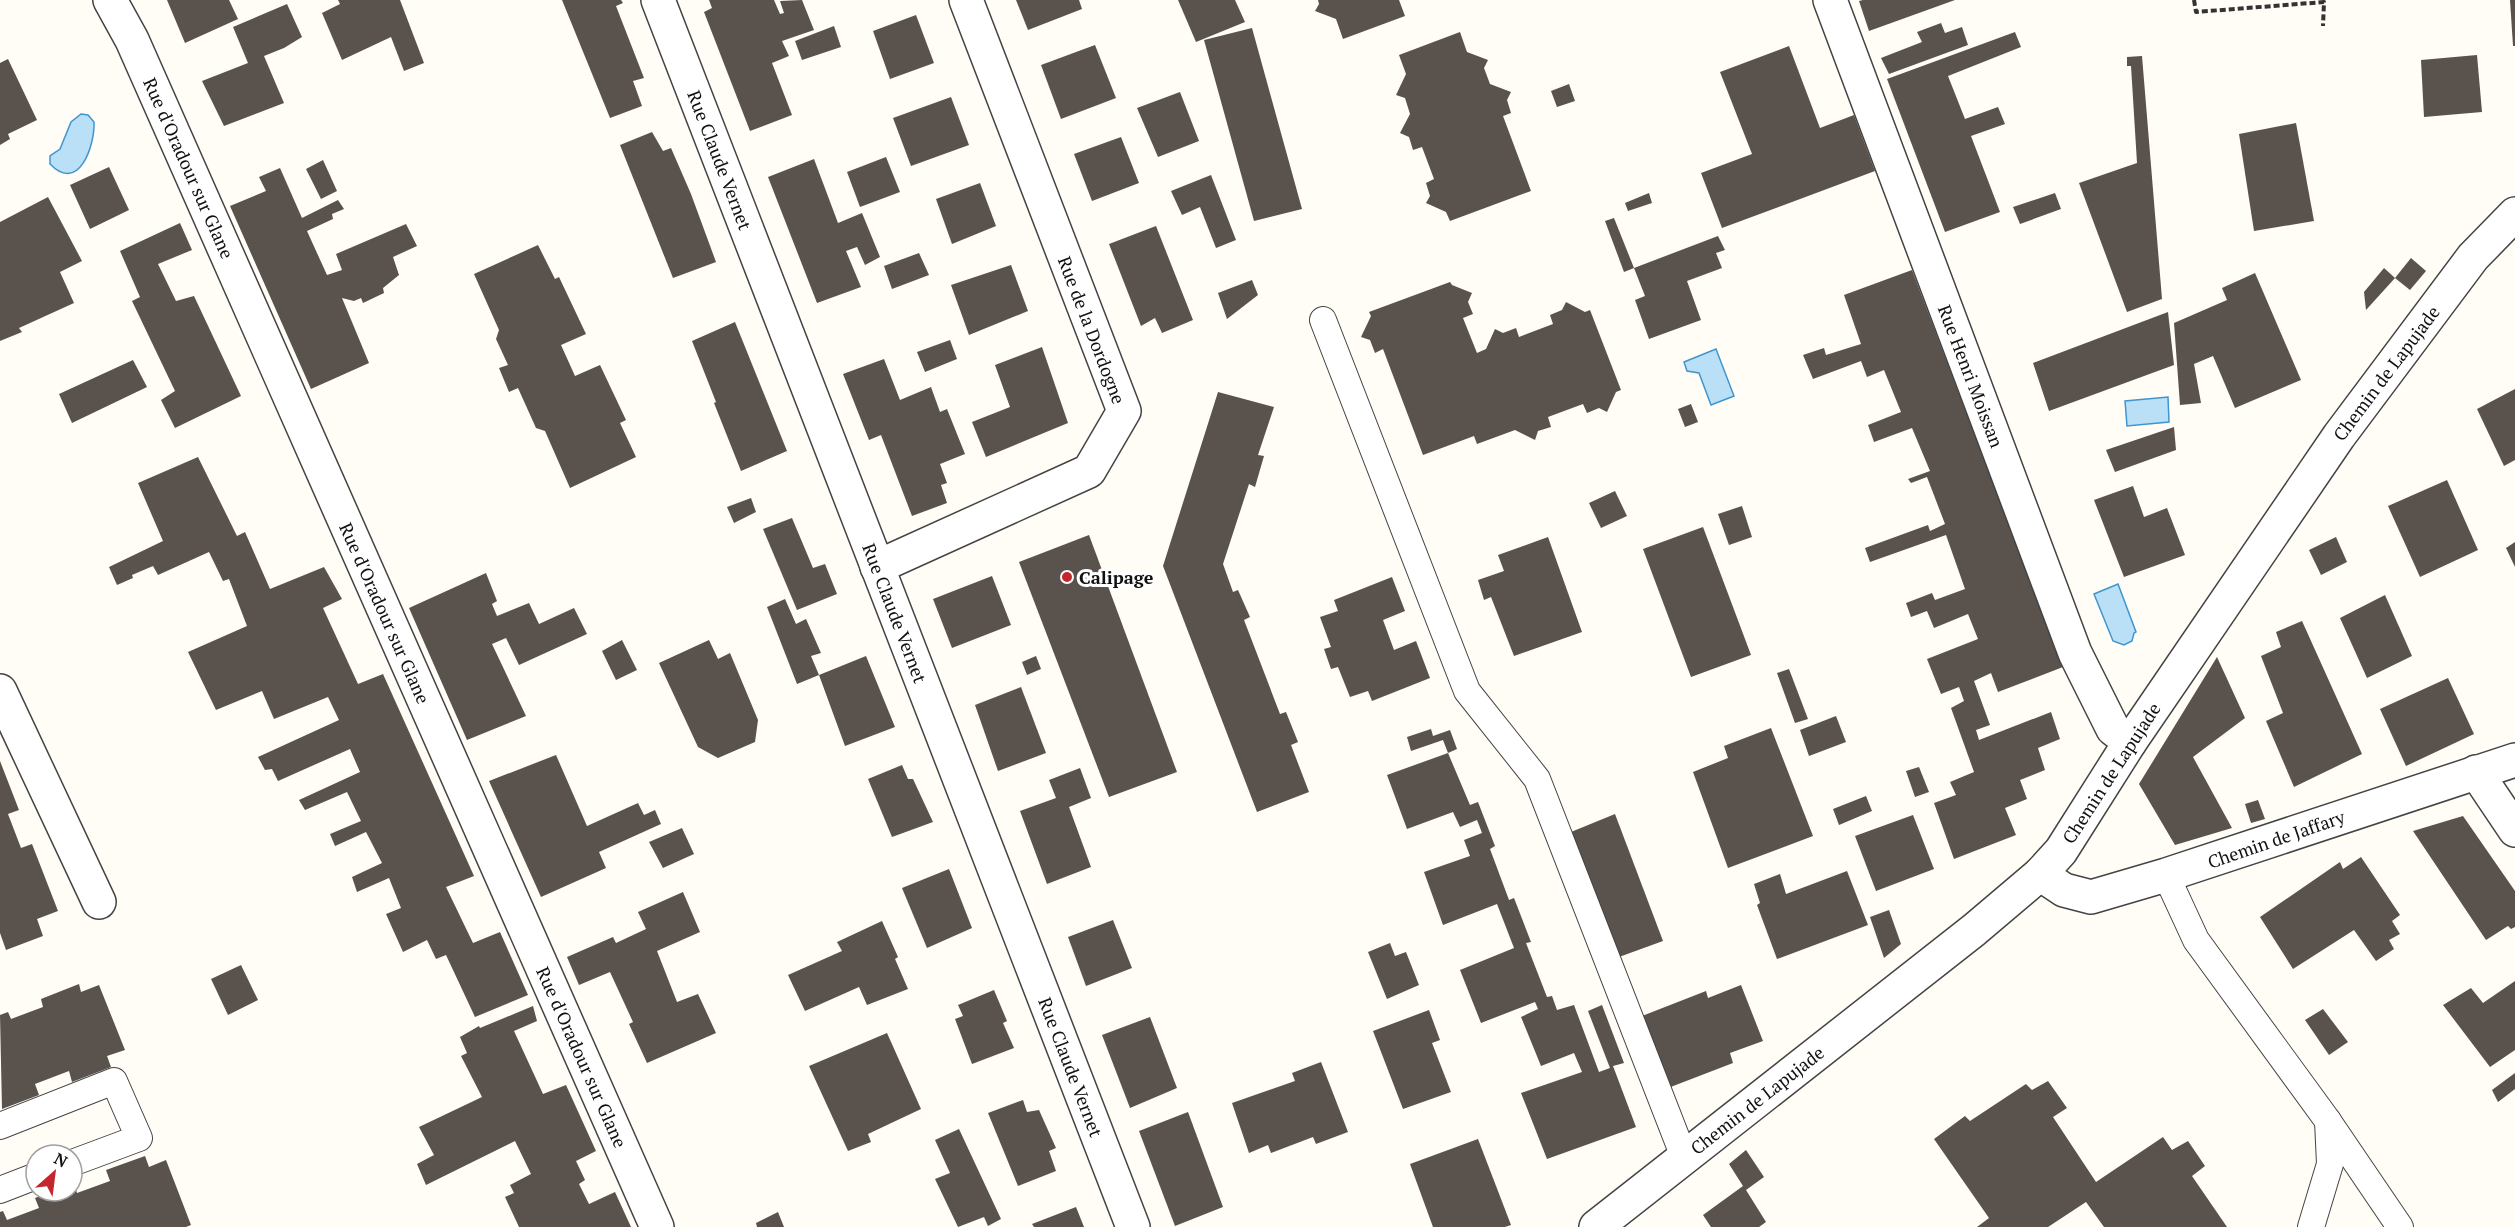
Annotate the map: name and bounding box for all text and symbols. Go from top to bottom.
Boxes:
street label: Rue d'Oradour sur Glane [138,74,240,262]
street label: Rue Claude Vernet [682,87,758,234]
street label: Rue de la Dordogne [1053,253,1131,407]
street label: Rue Henri Moissan [1933,301,2009,451]
street label: Chemin de Lapujade [2327,301,2445,445]
street label: Rue d'Oradour sur Glane [334,519,436,707]
street label: Rue Claude Vernet [857,540,933,687]
place label: Calipage [1079,565,1154,589]
marker: Calipage [1060,570,1074,584]
street label: Chemin de Lapujade [2056,698,2166,848]
street label: Chemin de Jaffary [2204,804,2349,874]
street label: Rue d'Oradour sur Glane [531,963,633,1151]
street label: Rue Claude Vernet [1033,994,1109,1141]
street label: Chemin de Lapujade [1685,1040,1829,1160]
north arrow [24,1143,84,1203]
text: N [51,1147,72,1172]

